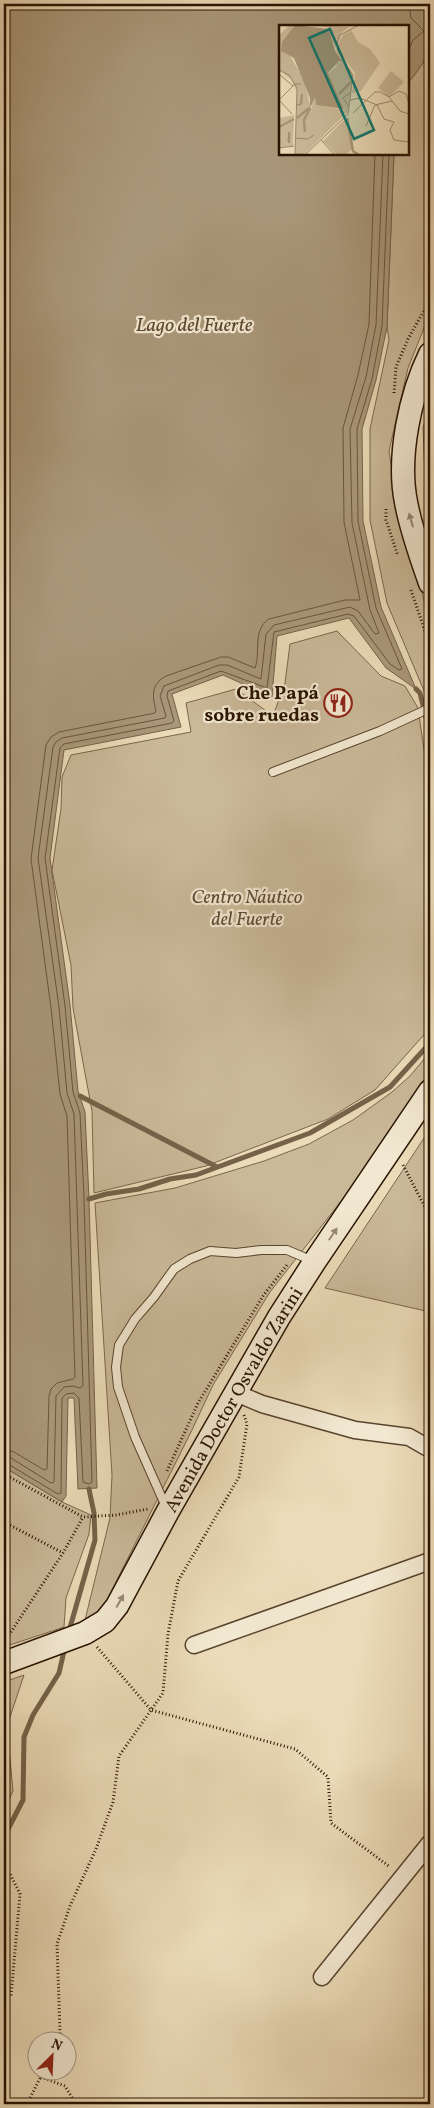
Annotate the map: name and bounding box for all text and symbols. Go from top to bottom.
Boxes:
inset map [279,25,409,155]
water label: Lago del Fuerte [136,312,253,340]
one-way arrow [406,512,414,527]
place label: Che Papá sobre ruedas [205,681,319,729]
restaurant icon: Che Papá sobre ruedas [323,688,353,718]
park label: Centro Náutico del Fuerte [191,885,303,933]
one-way arrow [328,1227,338,1240]
street label: Avenida Doctor Osvaldo Zarini [159,1282,310,1518]
one-way arrow [116,1594,124,1608]
north arrow [28,2030,78,2080]
text: N [48,2035,65,2056]

